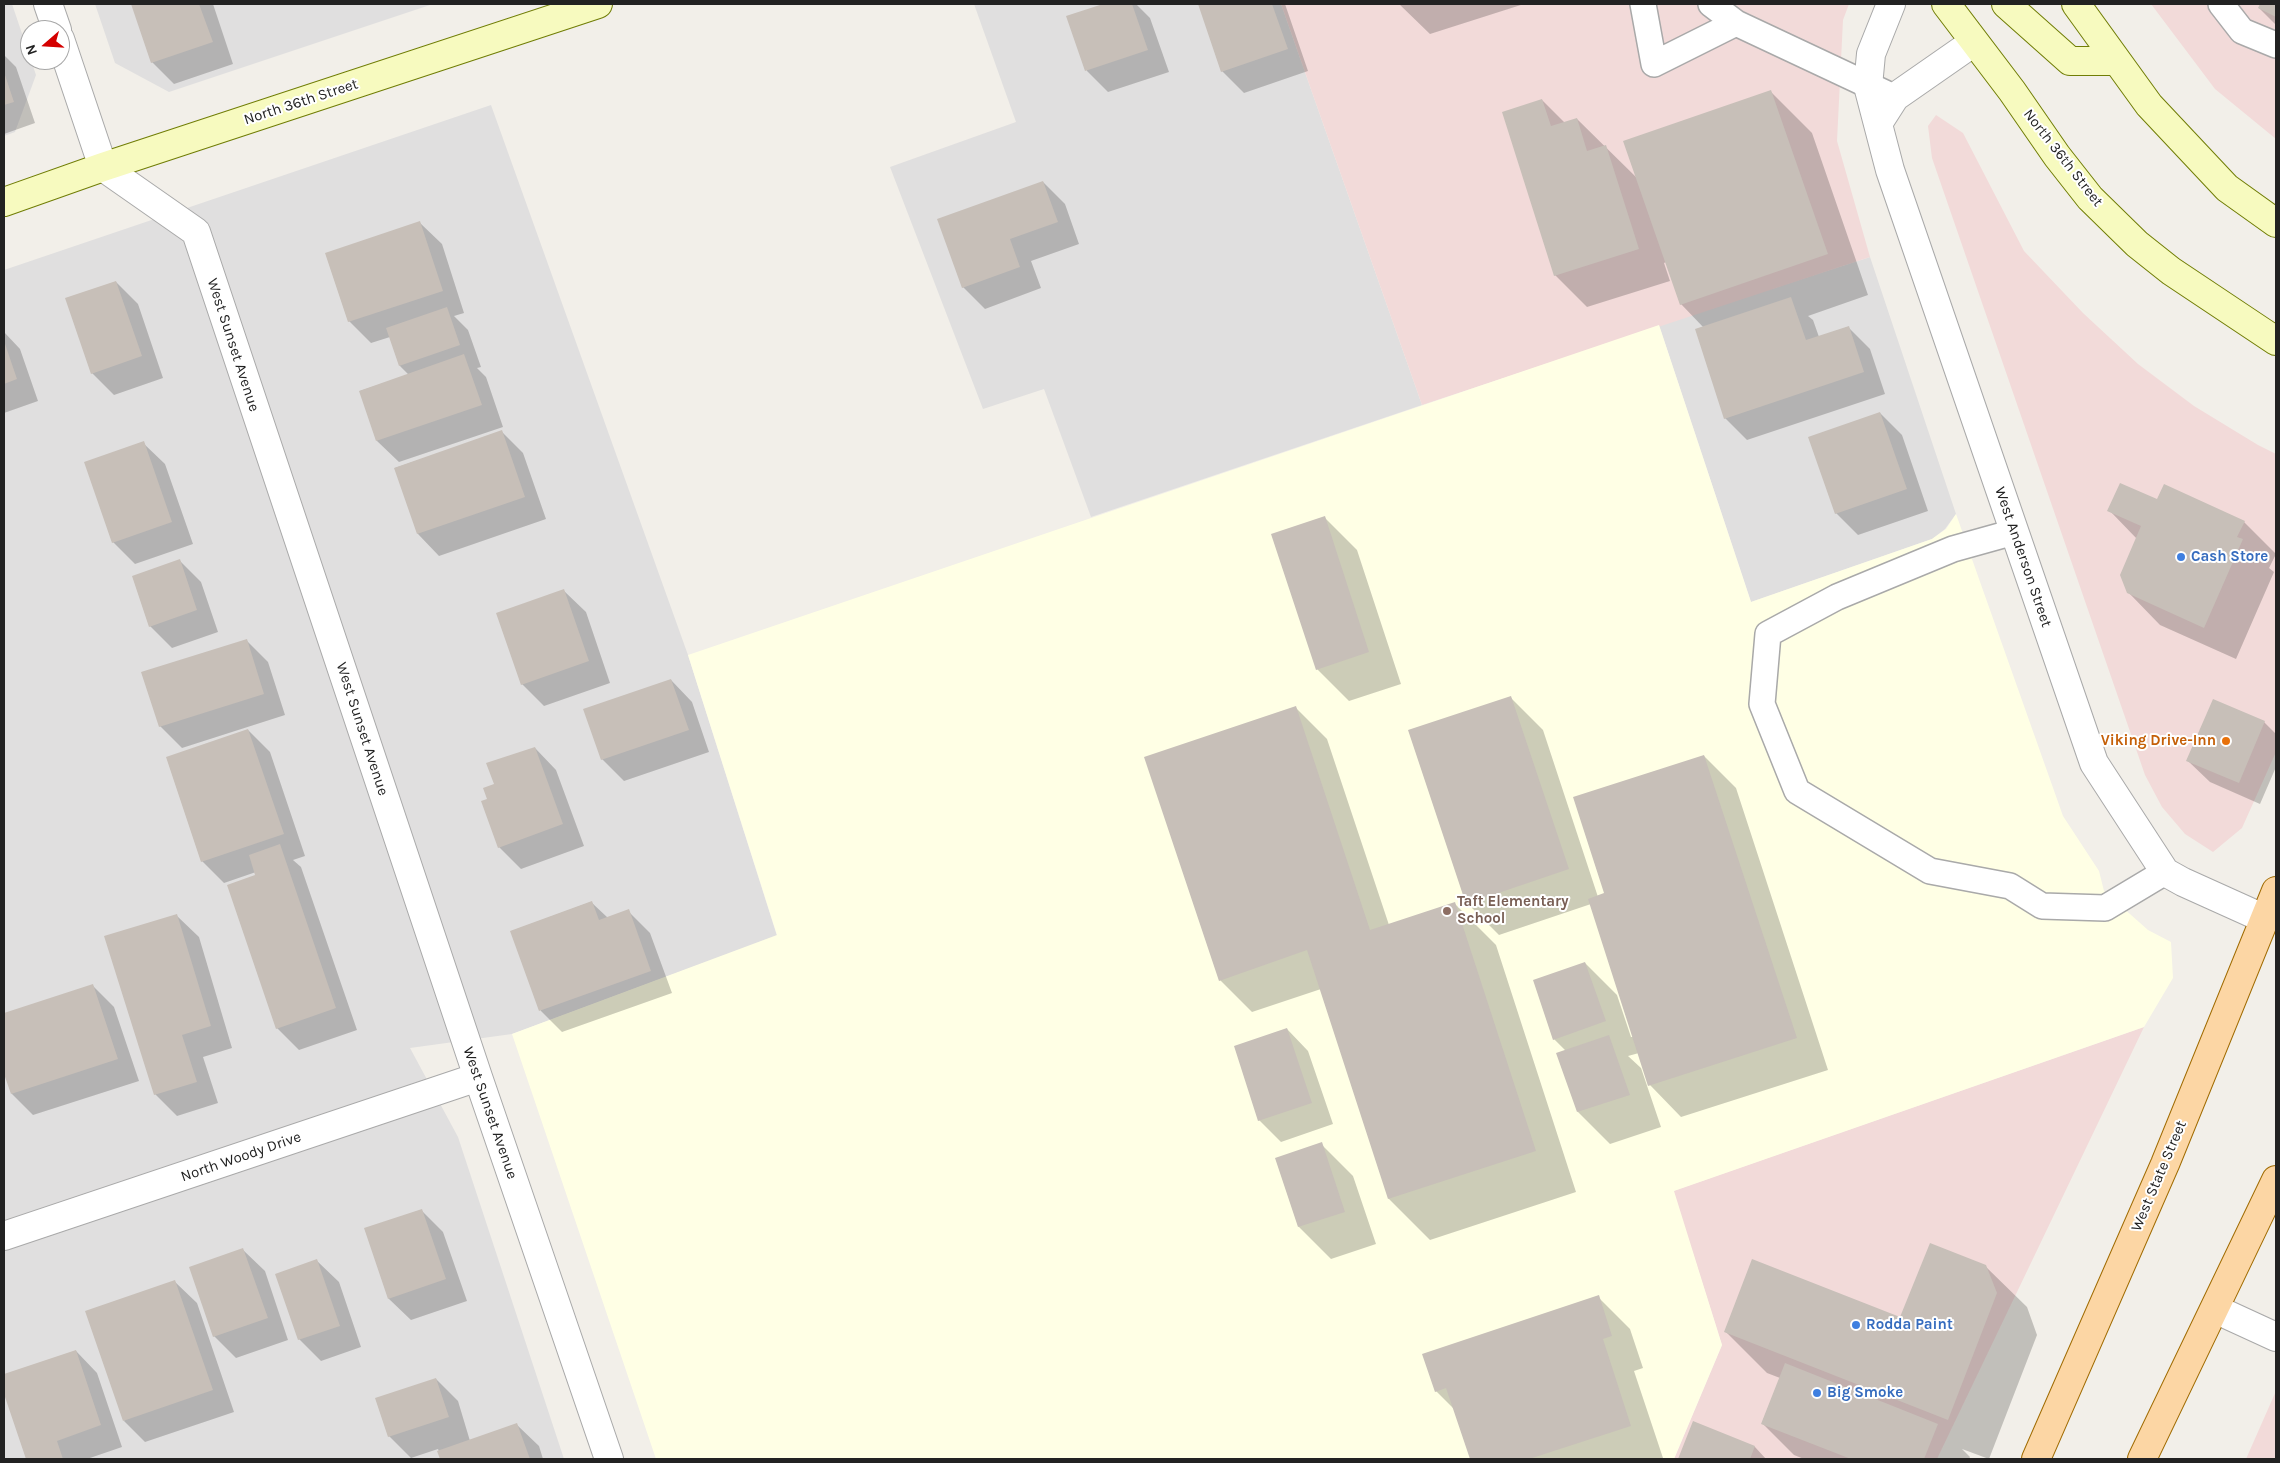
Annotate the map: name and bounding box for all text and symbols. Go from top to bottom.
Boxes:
north arrow [20,20,70,70]
text: N [22,42,41,57]
street label: North 36th Street [242,75,360,129]
street label: North 36th Street [2019,106,2107,210]
street label: West Sunset Avenue [203,276,263,414]
street label: West Anderson Street [1991,484,2055,630]
place label: Cash Store [2191,548,2268,566]
marker: Cash Store [2175,551,2187,563]
street label: West Sunset Avenue [332,660,392,798]
place label: Viking Drive-Inn [2101,732,2216,750]
marker: Viking Drive-Inn [2220,735,2232,747]
place label: Taft Elementary School [1457,893,1569,928]
marker: Taft Elementary School [1441,905,1453,917]
street label: West Sunset Avenue [459,1044,521,1182]
street label: West State Street [2128,1118,2190,1234]
street label: North Woody Drive [179,1128,303,1186]
place label: Rodda Paint [1866,1316,1953,1334]
marker: Rodda Paint [1850,1319,1862,1331]
place label: Big Smoke [1827,1384,1903,1402]
marker: Big Smoke [1811,1387,1823,1399]

